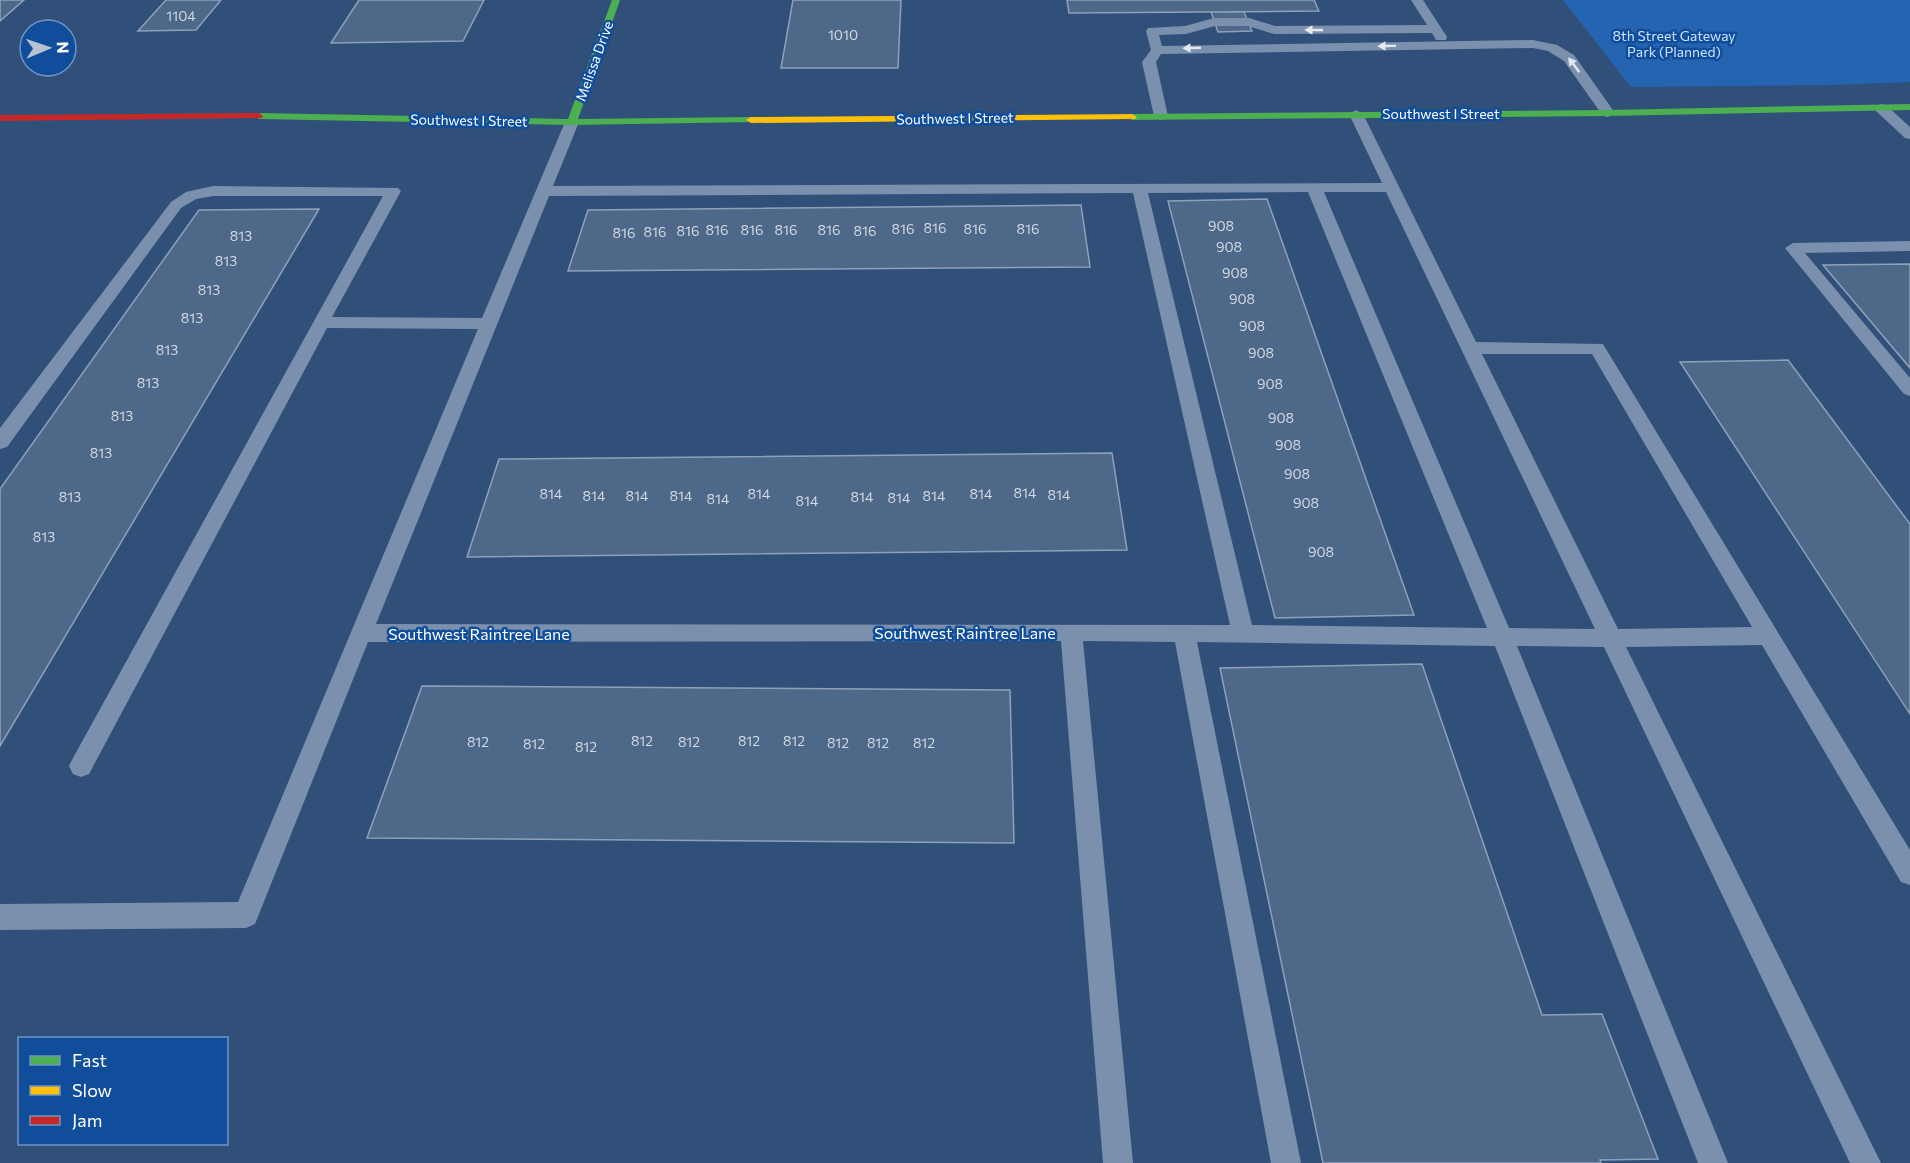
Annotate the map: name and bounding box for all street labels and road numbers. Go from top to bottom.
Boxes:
street label: Melissa Drive [572,18,616,104]
street label: Southwest I Street [1382,105,1500,122]
street label: Southwest I Street [896,108,1014,128]
street label: Southwest I Street [410,110,528,130]
street label: Southwest Raintree Lane [874,623,1056,642]
street label: Southwest Raintree Lane [388,624,570,643]

